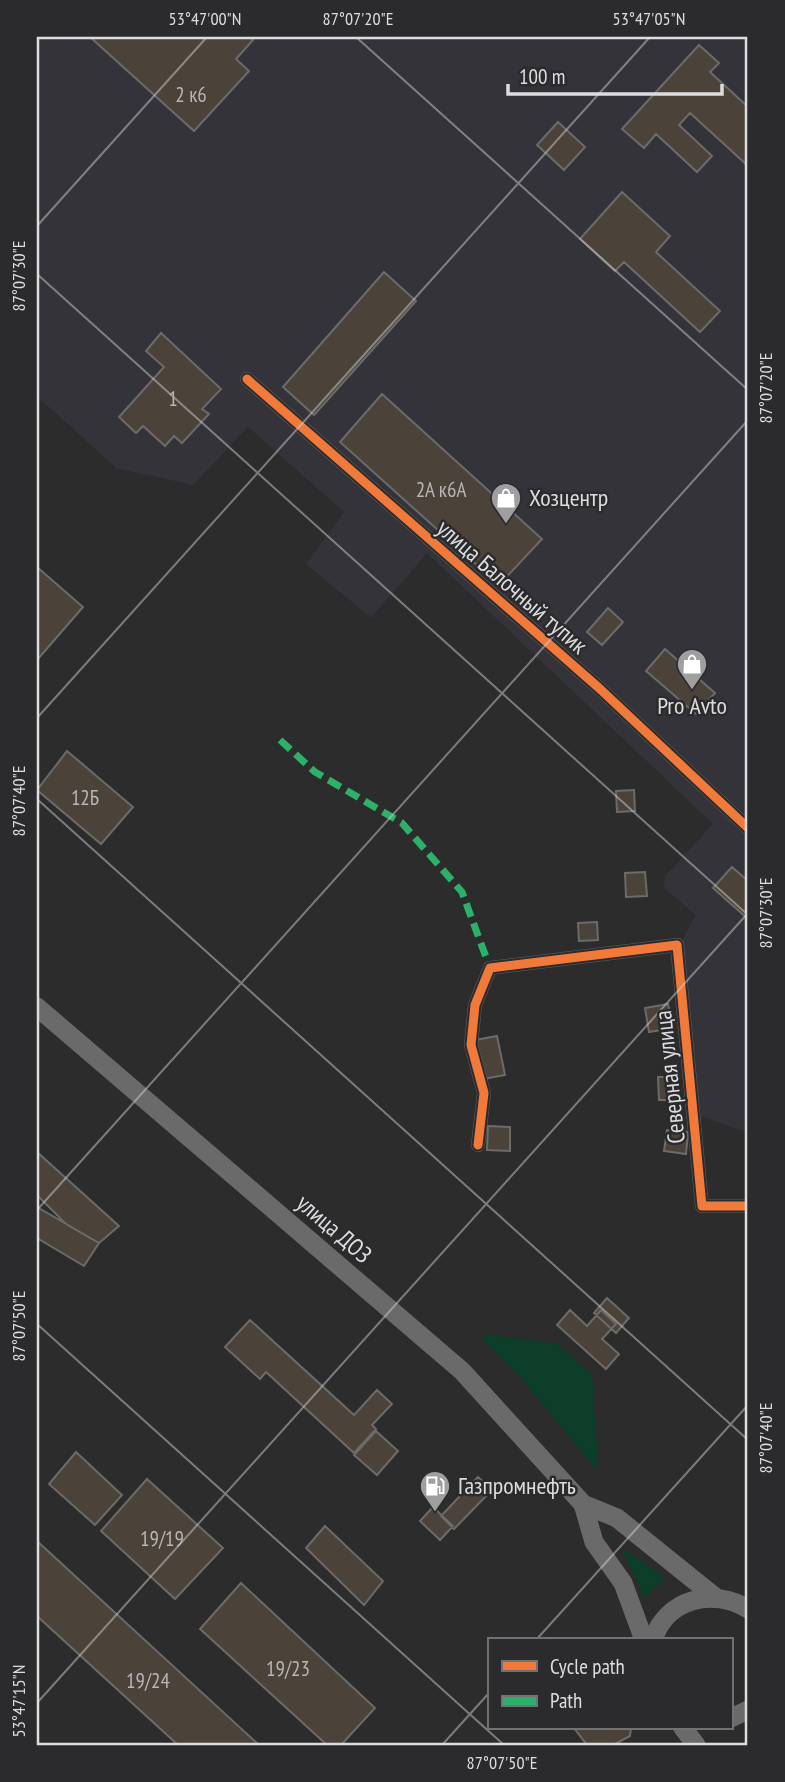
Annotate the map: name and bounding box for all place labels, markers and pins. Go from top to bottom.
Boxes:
shop icon: Хозцентр [489,481,523,525]
place label: Хозцентр [529,482,608,513]
shop icon: Pro Аvto [675,647,709,691]
place label: Pro Аvto [657,690,727,721]
fuel station icon: Газпромнефть [418,1469,452,1513]
place label: Газпромнефть [458,1470,576,1501]

